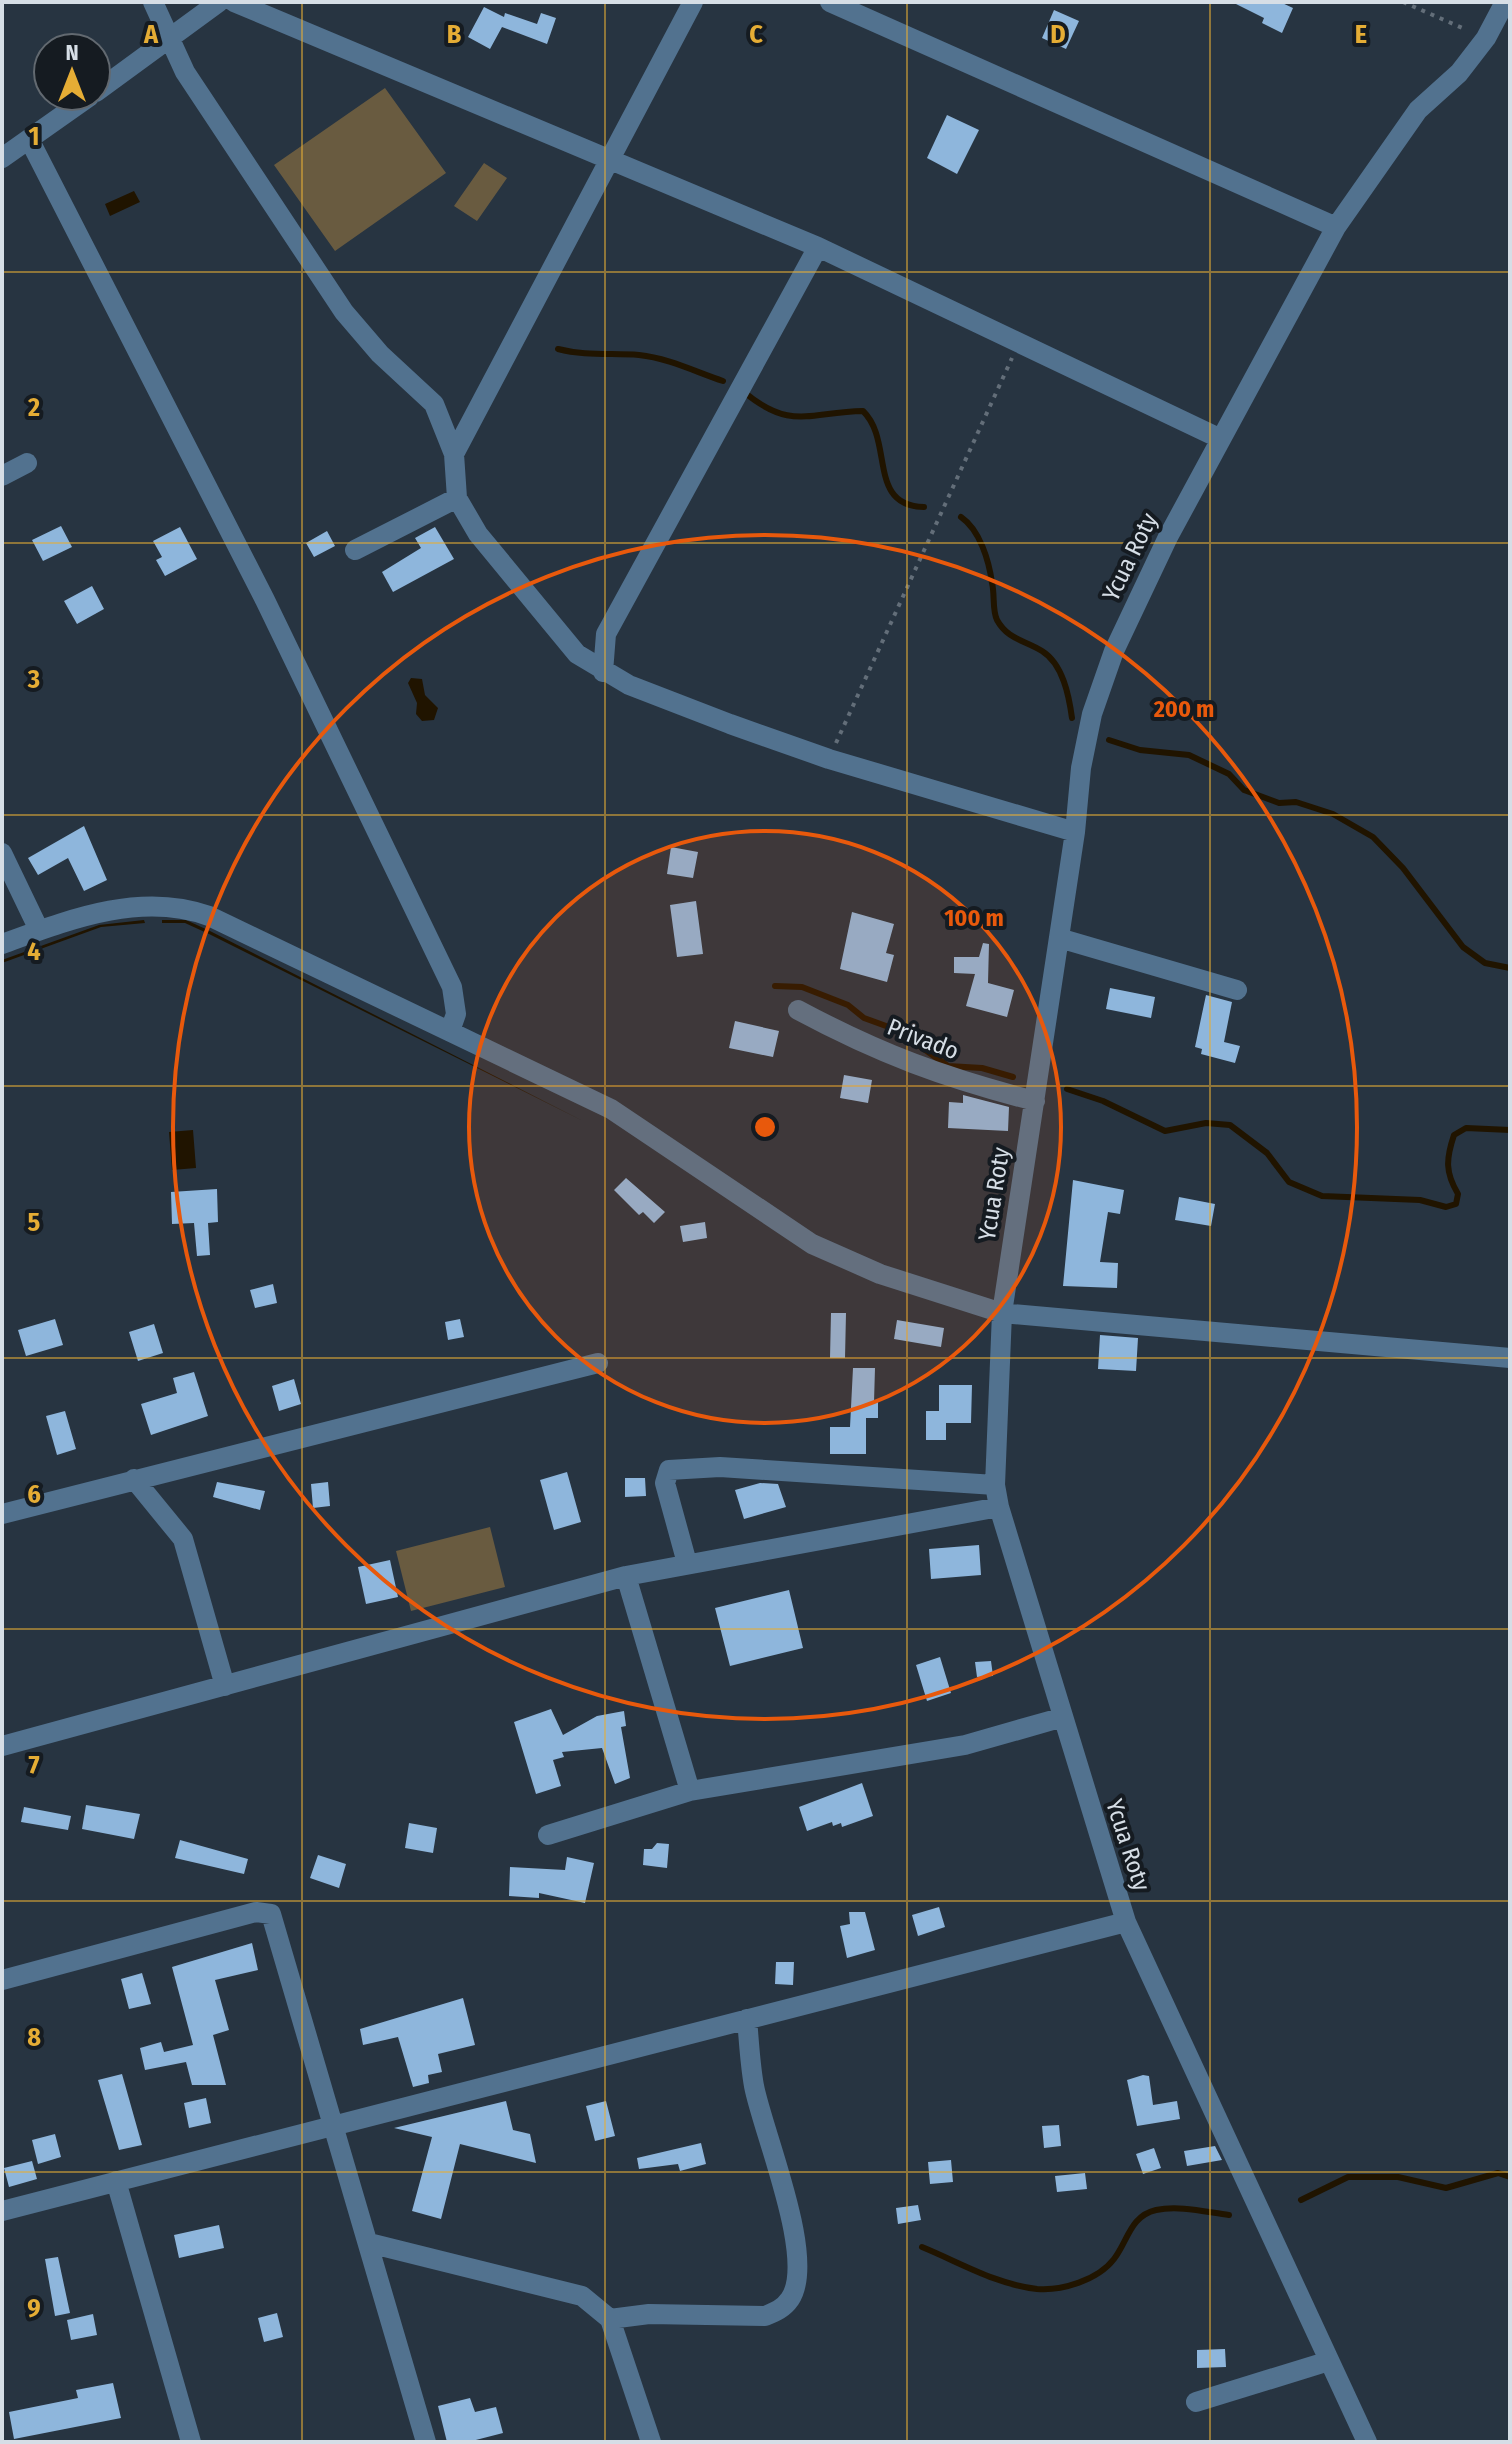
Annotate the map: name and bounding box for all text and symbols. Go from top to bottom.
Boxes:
text: A [143,19,159,50]
text: B [447,19,462,50]
text: C [749,19,763,50]
text: D [1050,19,1066,50]
text: E [1355,19,1367,50]
north arrow [32,32,112,112]
text: N [65,39,79,66]
text: 1 [29,121,40,152]
text: 2 [27,392,40,423]
street label: Ycua Roty [1097,508,1163,606]
text: 3 [27,664,40,695]
text: 200 m [1153,695,1214,723]
text: 100 m [944,904,1004,932]
text: 4 [27,936,41,967]
street label: Privado [883,1013,963,1065]
centre of rings [751,1113,779,1141]
street label: Ycua Roty [973,1145,1015,1243]
text: 5 [28,1207,41,1238]
text: 6 [27,1479,41,1510]
text: 7 [28,1750,40,1781]
street label: Ycua Roty [1100,1796,1156,1894]
text: 8 [27,2022,41,2053]
text: 9 [27,2293,41,2324]

